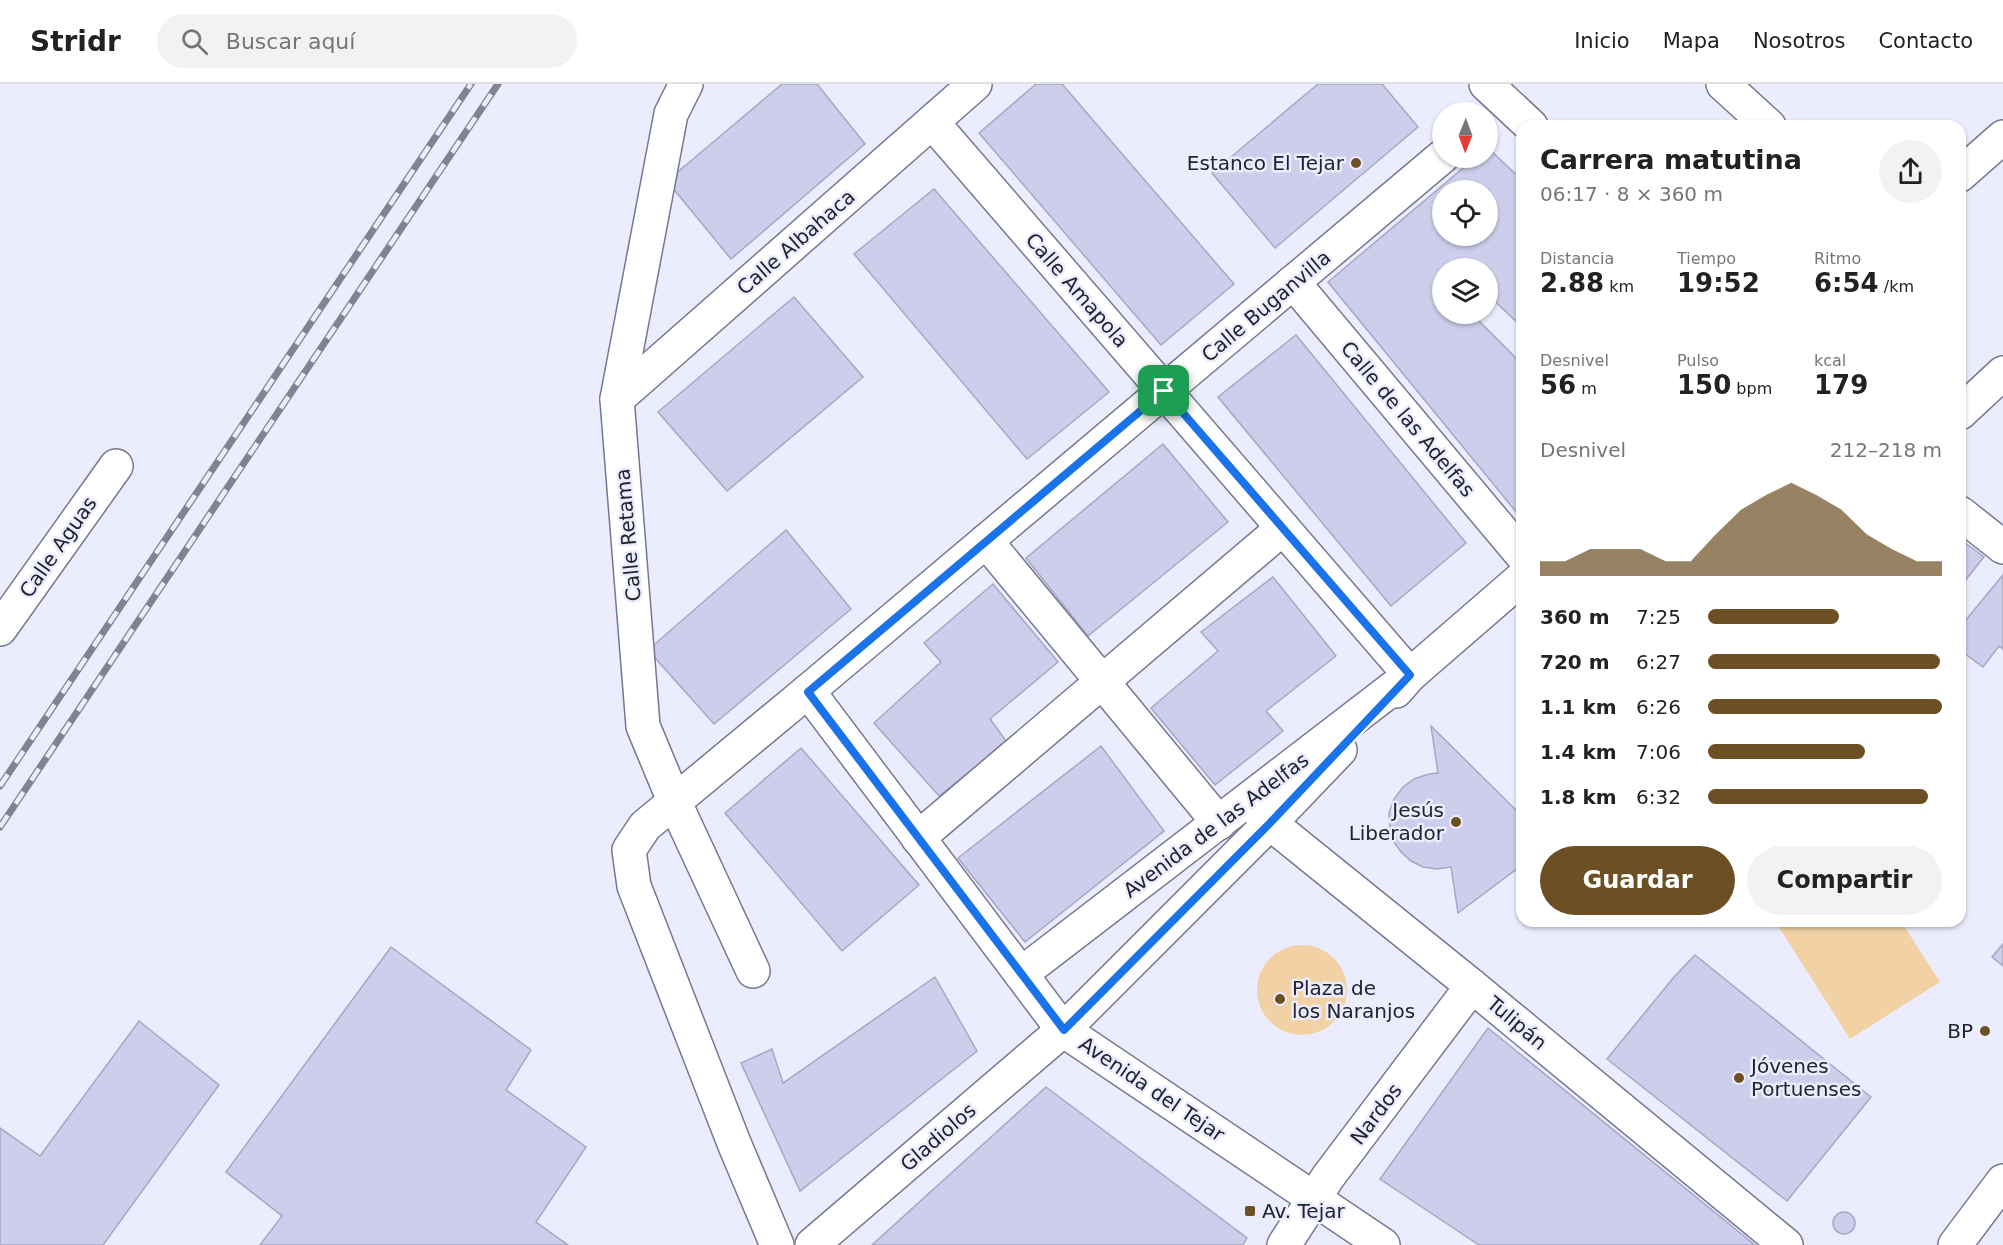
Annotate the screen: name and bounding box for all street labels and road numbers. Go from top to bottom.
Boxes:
street label: Calle Albahaca [732,184,860,300]
street label: Calle Amapola [1021,228,1133,352]
street label: Calle Buganvilla [1197,245,1335,367]
street label: Calle de las Adelfas [1336,336,1480,502]
street label: Calle Retama [610,468,646,602]
street label: Calle Aguas [14,492,102,602]
street label: Avenida de las Adelfas [1119,747,1313,903]
street label: Tulipán [1481,990,1552,1055]
street label: Avenida del Tejar [1075,1031,1230,1147]
street label: Nardos [1345,1079,1407,1149]
street label: Gladiolos [895,1098,981,1176]

